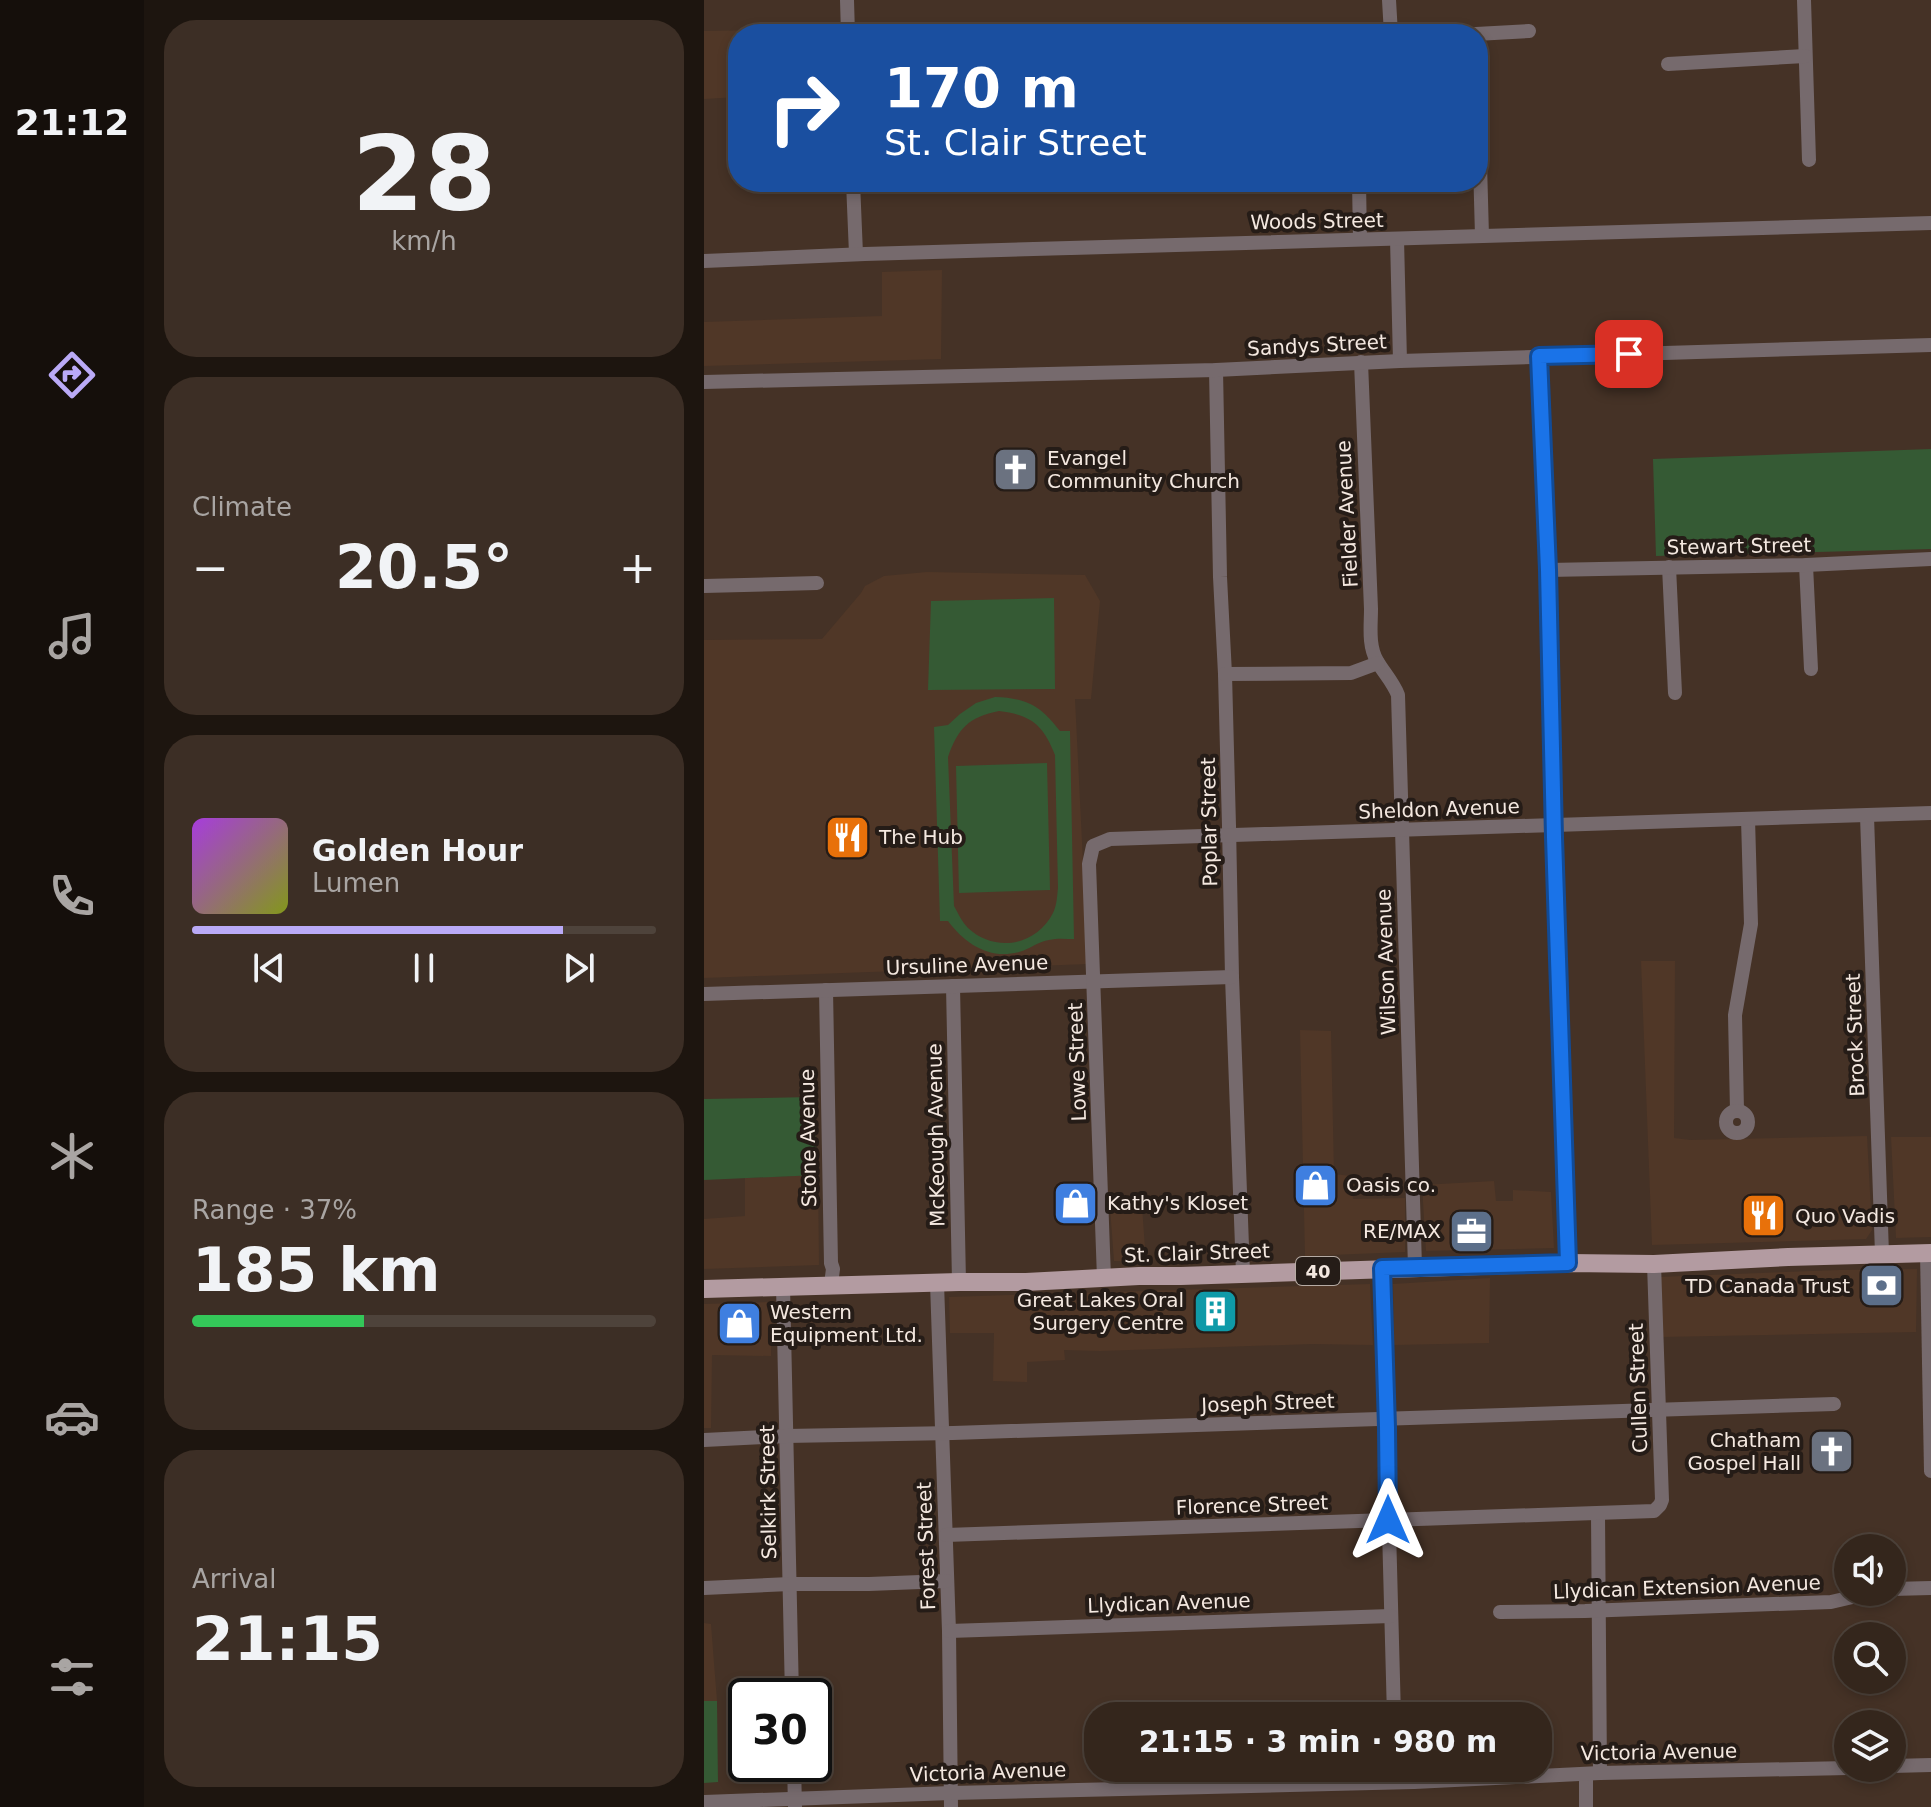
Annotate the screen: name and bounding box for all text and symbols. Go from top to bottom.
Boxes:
text: 170 m [884,55,1079,120]
icon: right [752,56,856,160]
text: 21:12 [15,102,129,143]
text: 28 [352,113,496,235]
text: St. Clair Street [884,122,1147,163]
street label: Woods Street [1250,208,1384,234]
text: km/h [391,226,457,256]
pin [1595,320,1663,388]
street label: Sandys Street [1247,329,1388,361]
icon: arrive [1607,332,1651,376]
icon: directions [44,347,100,403]
street label: Fielder Avenue [1331,440,1363,588]
church icon: Evangel Community Church [992,446,1040,494]
place label: Evangel Community Church [1047,446,1240,493]
text: Climate [192,492,292,522]
text: 20.5° [335,532,513,602]
street label: Stewart Street [1666,533,1812,559]
text: − [192,542,229,593]
text: + [619,542,656,593]
icon: music [44,608,100,664]
street label: Poplar Street [1196,757,1222,887]
street label: Sheldon Avenue [1358,794,1520,824]
restaurant icon: The Hub [824,813,872,861]
place label: The Hub [878,825,963,849]
text: Golden Hour [312,833,523,868]
icon: phone [44,868,100,924]
text: Lumen [312,868,400,898]
street label: Wilson Avenue [1371,888,1401,1036]
icon: previous [247,946,291,990]
icon: pause [402,946,446,990]
icon: next [557,946,601,990]
street label: Ursuline Avenue [885,950,1049,980]
street label: Brock Street [1841,973,1869,1097]
street label: Lowe Street [1063,1002,1091,1122]
street label: McKeough Avenue [922,1043,950,1227]
street label: Stone Avenue [795,1069,821,1207]
icon: climate [44,1128,100,1184]
shop icon: Oasis co. [1291,1161,1339,1209]
place label: Oasis co. [1346,1173,1436,1197]
shop icon: Kathy's Kloset [1052,1179,1100,1227]
place label: Kathy's Kloset [1107,1191,1248,1215]
restaurant icon: Quo Vadis [1740,1192,1788,1240]
text: Range · 37% [192,1195,357,1225]
place label: Quo Vadis [1795,1204,1895,1228]
office icon: RE/MAX [1448,1207,1496,1255]
place label: RE/MAX [1363,1219,1441,1243]
text: 185 km [192,1235,441,1305]
street label: St. Clair Street [1124,1238,1271,1268]
road number: 40 [1296,1257,1340,1285]
bank icon: TD Canada Trust [1857,1262,1905,1310]
place label: TD Canada Trust [1684,1274,1850,1298]
place label: Great Lakes Oral Surgery Centre [1017,1288,1184,1335]
building icon: Great Lakes Oral Surgery Centre [1191,1288,1239,1336]
shop icon: Western Equipment Ltd. [715,1299,763,1347]
place label: Western Equipment Ltd. [770,1300,923,1347]
street label: Cullen Street [1624,1323,1652,1453]
icon: car [44,1389,100,1445]
street label: Joseph Street [1199,1389,1335,1417]
street label: Selkirk Street [755,1424,781,1560]
place label: Chatham Gospel Hall [1688,1428,1801,1475]
church icon: Chatham Gospel Hall [1808,1428,1856,1476]
position arrow [1346,1478,1430,1562]
street label: Forest Street [912,1481,940,1611]
street label: Florence Street [1175,1490,1329,1520]
map controls [1834,1534,1906,1782]
button: sound [1834,1534,1906,1606]
text: Arrival [192,1564,276,1594]
street label: Llydican Extension Avenue [1553,1570,1821,1604]
street label: Llydican Avenue [1087,1588,1251,1618]
text: 21:15 [192,1604,383,1674]
button: search [1834,1622,1906,1694]
icon: filters [44,1649,100,1705]
speed limit sign: 30 [728,1678,832,1782]
button: layers [1834,1710,1906,1782]
text: 21:15 · 3 min · 980 m [1139,1724,1497,1759]
street label: Victoria Avenue [1581,1739,1737,1765]
street label: Victoria Avenue [909,1757,1067,1787]

